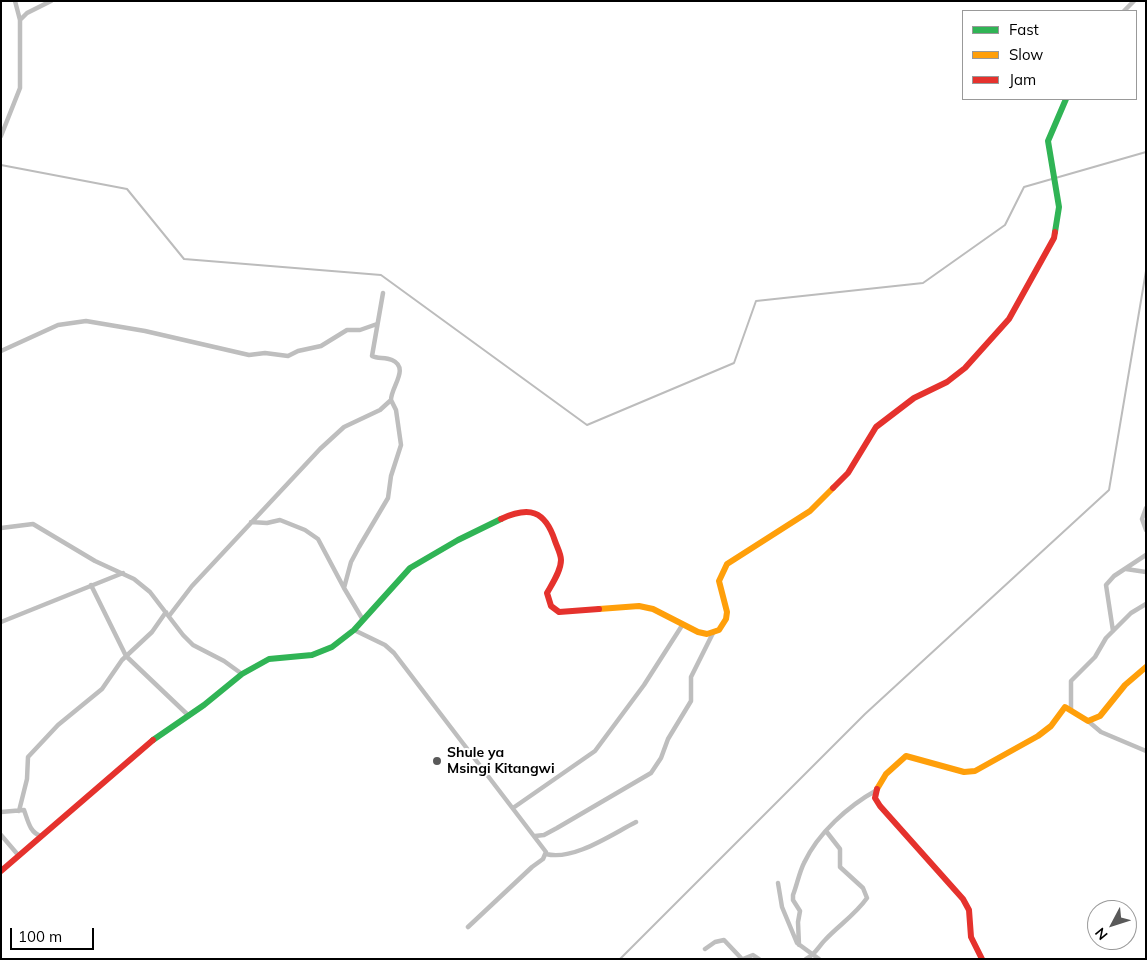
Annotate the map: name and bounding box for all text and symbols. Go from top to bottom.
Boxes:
legend [962,10,1137,100]
text: Fast [1009,20,1039,39]
text: Slow [1009,45,1043,64]
text: Jam [1009,70,1036,89]
place label: Shule ya Msingi Kitangwi [447,745,555,778]
marker: Shule ya Msingi Kitangwi [431,755,443,767]
north arrow [1087,900,1137,950]
scale bar [12,918,96,950]
text: N [1091,924,1112,944]
text: 100 m [18,927,62,946]

